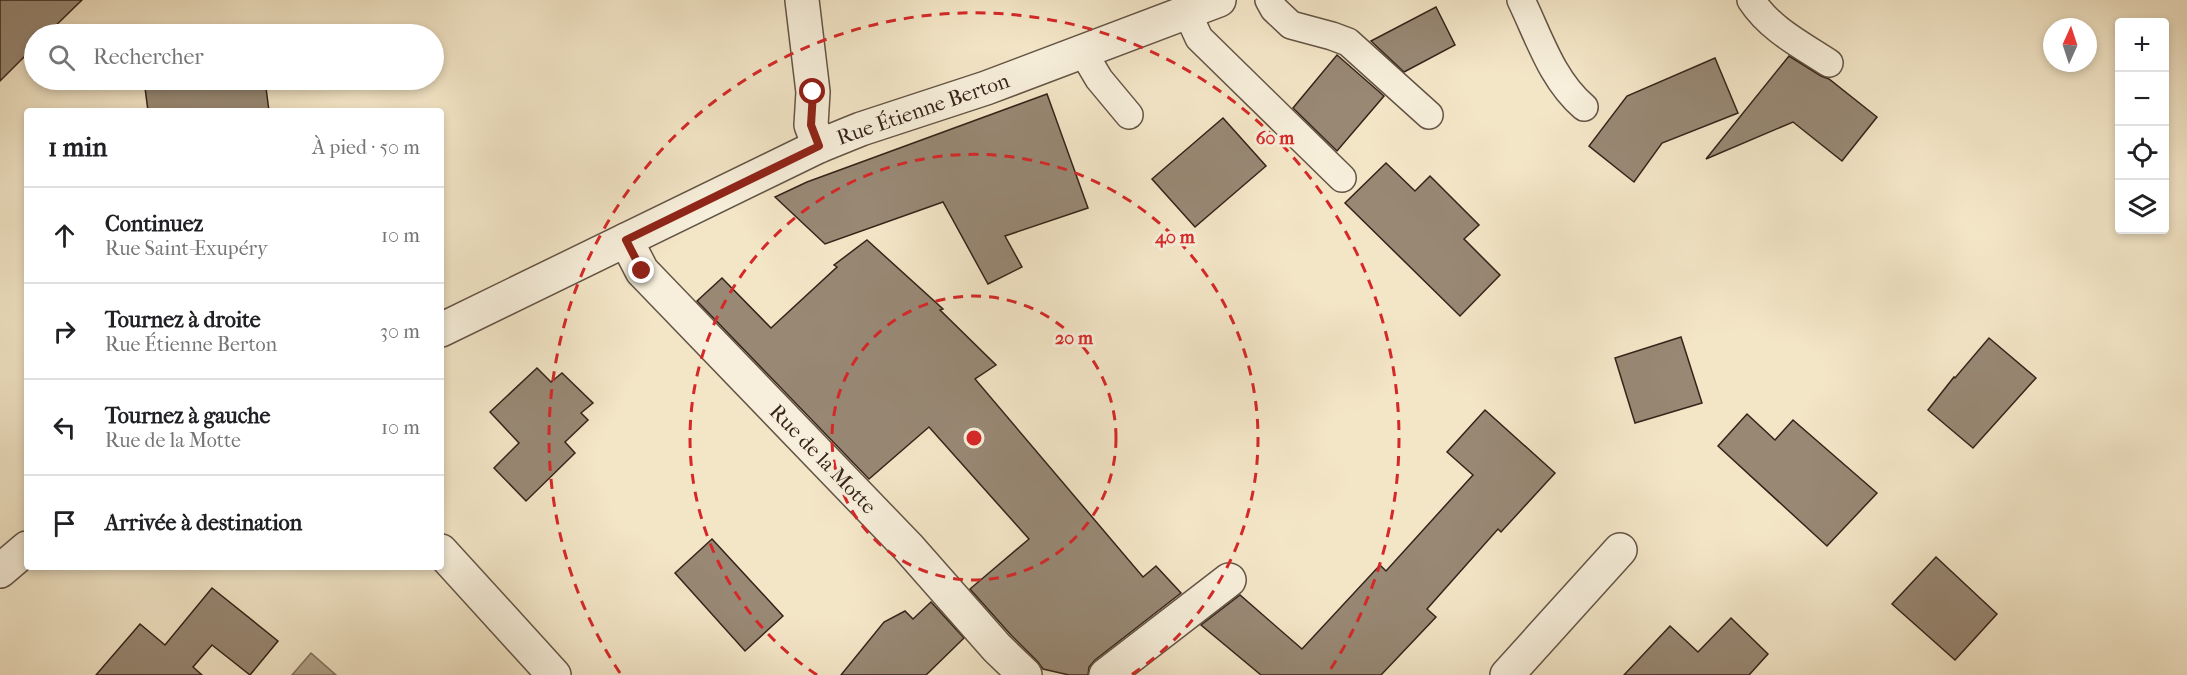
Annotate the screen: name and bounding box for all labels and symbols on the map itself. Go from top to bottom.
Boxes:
north arrow [2043,18,2097,72]
street label: Rue Étienne Berton [834,68,1012,150]
route start [799,78,825,104]
text: 60 m [1256,128,1295,149]
text: 40 m [1154,227,1196,248]
route end [628,257,654,283]
text: 20 m [1055,328,1094,349]
street label: Rue de la Motte [765,399,881,519]
centre of rings [964,428,984,448]

